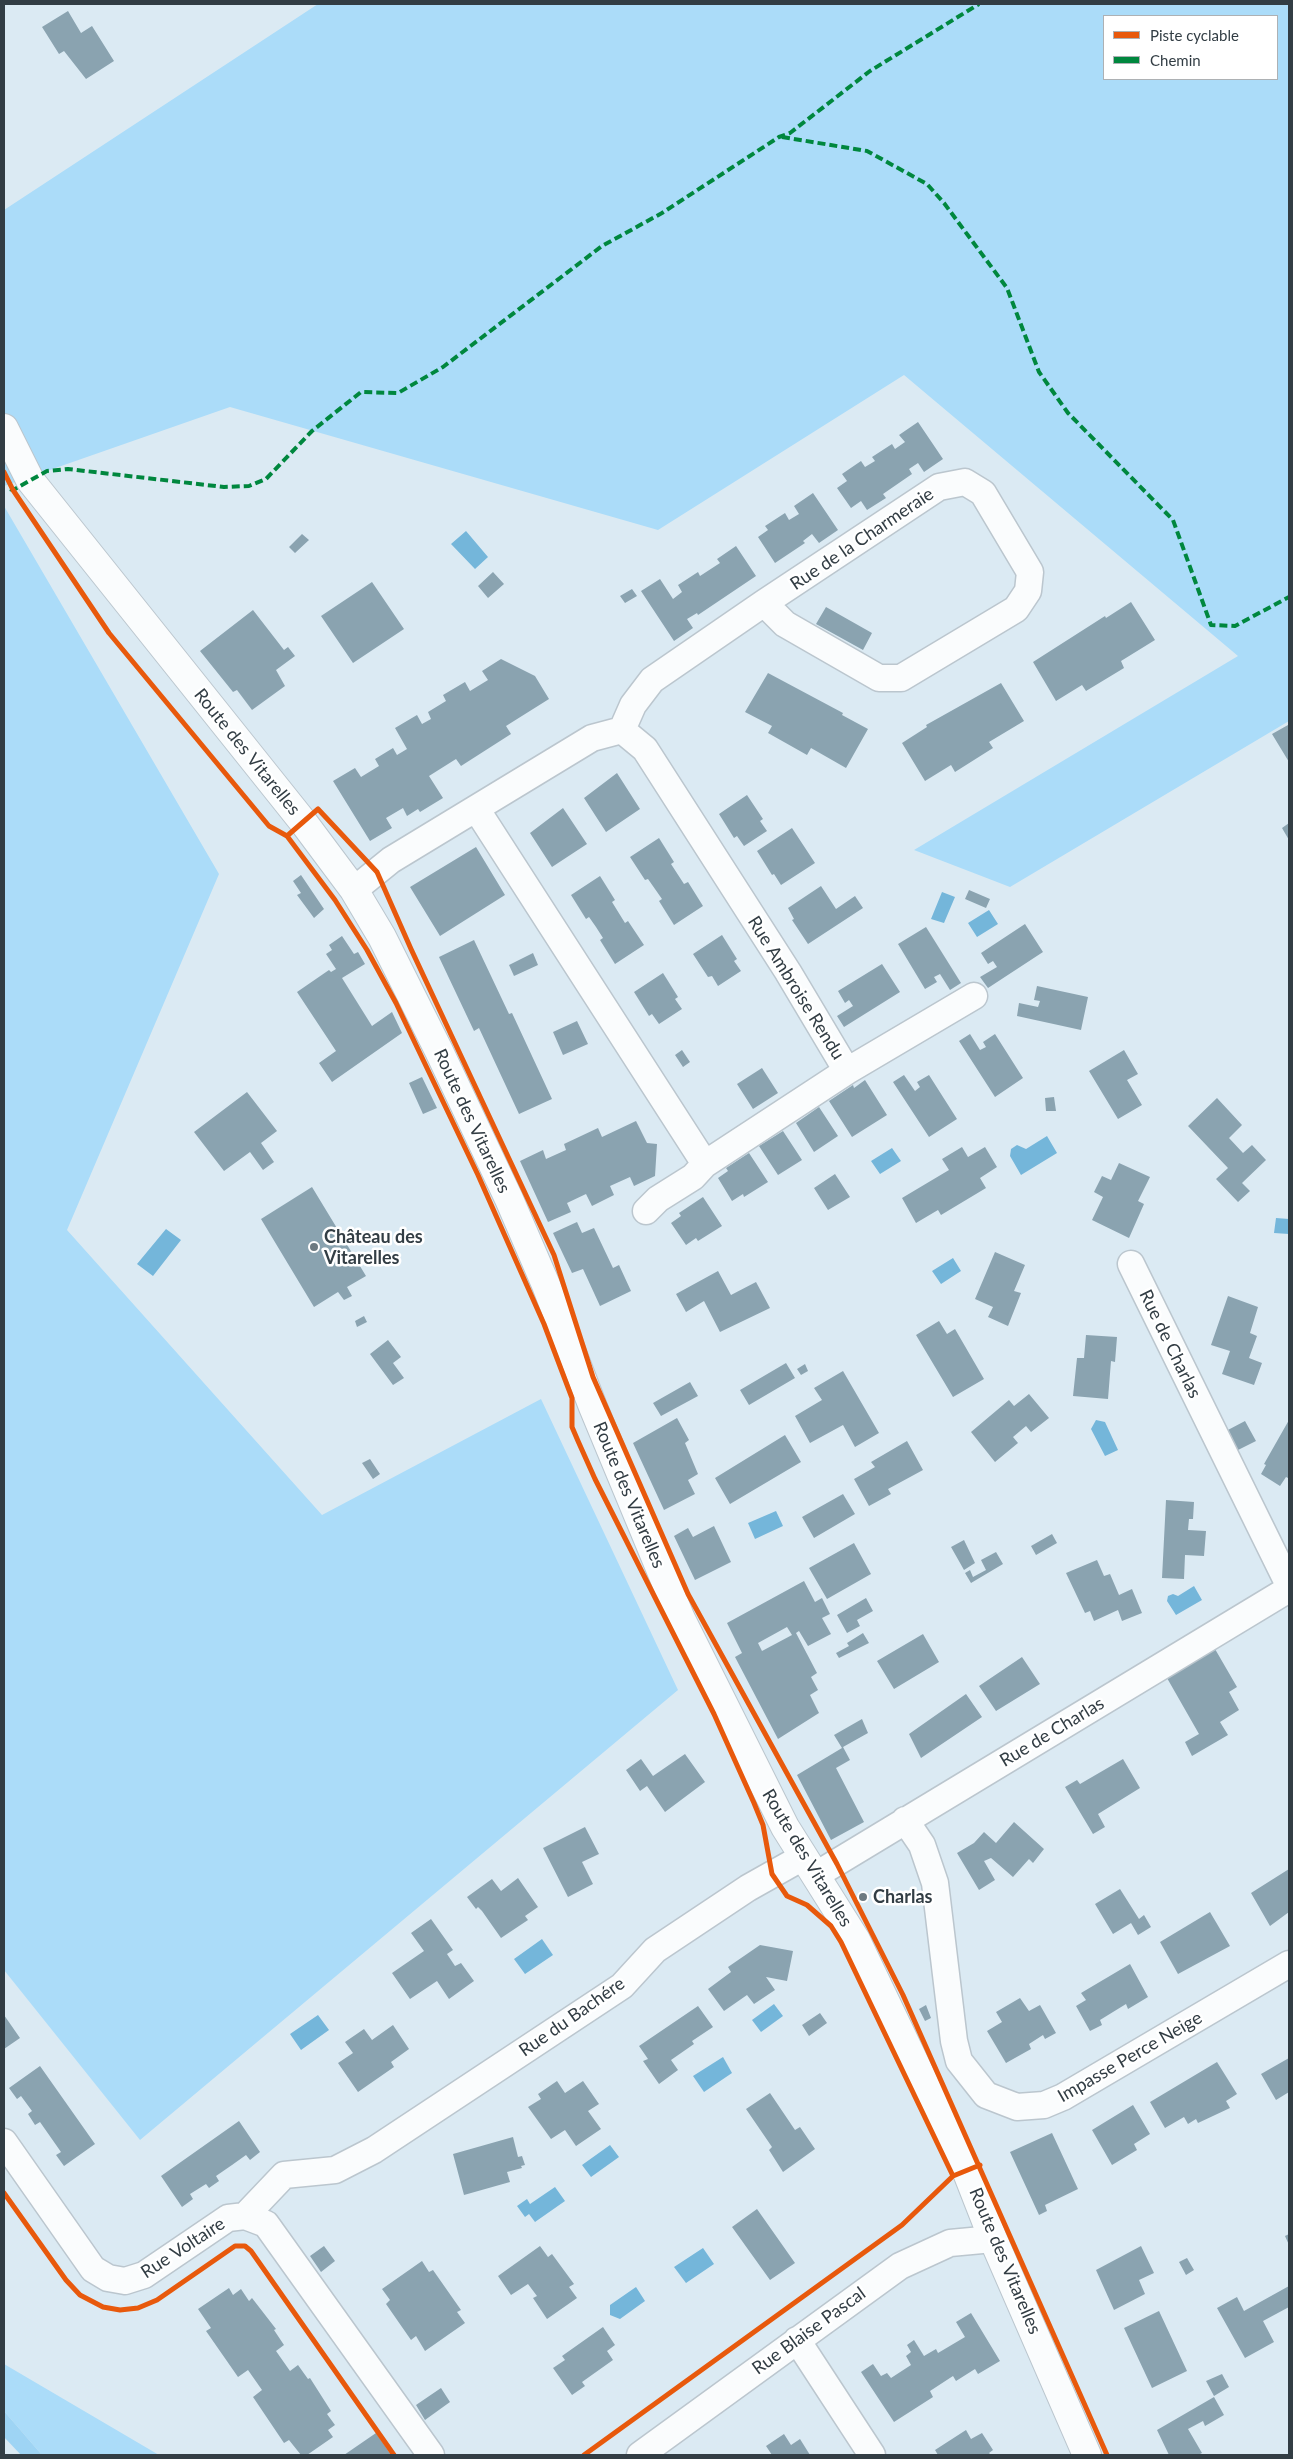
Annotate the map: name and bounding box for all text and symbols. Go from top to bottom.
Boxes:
legend [1103,15,1278,80]
text: Piste cyclable [1150,26,1239,44]
text: Chemin [1150,51,1201,69]
street label: Rue de la Charmeraie [786,483,938,595]
street label: Route des Vitarelles [189,684,305,820]
street label: Rue Ambroise Rendu [743,912,849,1064]
street label: Route des Vitarelles [429,1045,515,1197]
place label: Château des Vitarelles [324,1226,423,1268]
marker: Château des Vitarelles [308,1241,320,1253]
street label: Rue de Charlas [1134,1286,1206,1402]
street label: Route des Vitarelles [588,1419,670,1571]
street label: Rue de Charlas [996,1692,1108,1772]
street label: Route des Vitarelles [757,1785,857,1931]
place label: Charlas [873,1886,932,1908]
marker: Charlas [857,1891,869,1903]
street label: Rue du Bachére [515,1973,629,2061]
street label: Impasse Perce Neige [1054,2007,1206,2107]
street label: Route des Vitarelles [964,2185,1046,2337]
street label: Rue Voltaire [137,2213,229,2283]
street label: Rue Blaise Pascal [748,2283,870,2379]

